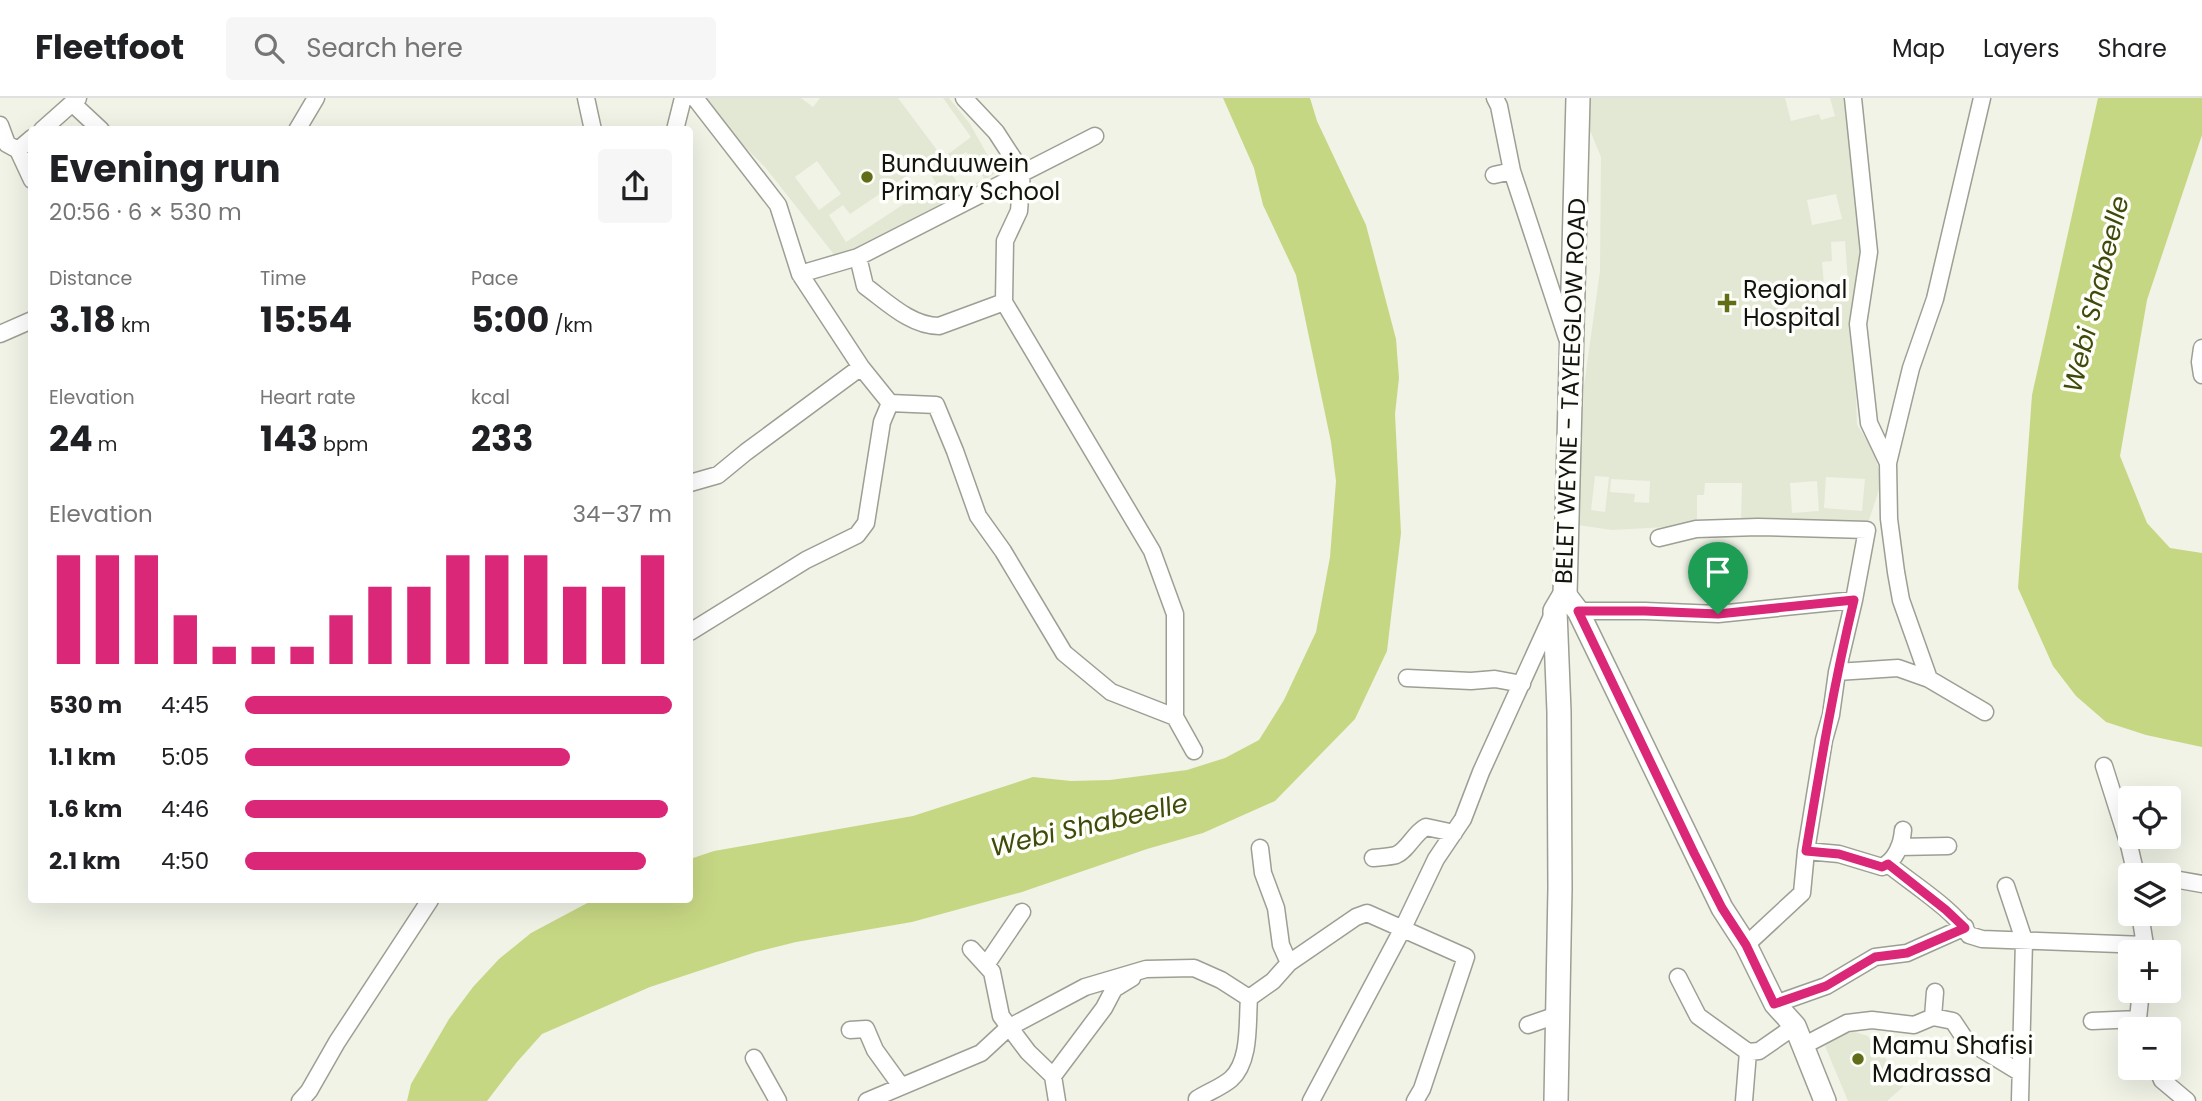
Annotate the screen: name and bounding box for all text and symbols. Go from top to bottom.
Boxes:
search box [226,17,716,80]
text: Fleetfoot [35,24,184,71]
icon: search [250,29,288,67]
text: Search here [306,30,463,66]
text: Map [1892,32,1945,65]
text: Layers [1983,32,2059,65]
text: Share [2097,32,2167,65]
text: Evening run [49,142,281,195]
place label: Bunduuwein Primary School [881,147,1060,208]
button: share [598,149,672,223]
marker: Bunduuwein Primary School [859,169,875,185]
water label: Webi Shabeelle [2054,192,2138,396]
text: 20:56 · 6 × 530 m [49,196,242,228]
street label: BELET WEYNE - TAYEEGLOW ROAD [1547,197,1593,585]
text: Distance [49,265,132,292]
text: Time [260,265,306,292]
text: Pace [471,265,518,292]
place label: Regional Hospital [1743,273,1847,334]
marker: Regional Hospital [1717,293,1737,313]
text: 3.18 [49,295,116,344]
text: 15:54 [260,295,352,344]
text: 5:00 [471,295,549,344]
text: km [116,312,150,339]
text: /km [549,312,593,339]
text: Elevation [49,384,135,411]
text: Heart rate [260,384,355,411]
text: kcal [471,384,510,411]
text: 24 [49,414,93,463]
text: 143 [260,414,318,463]
text: 233 [471,414,533,463]
text: m [93,431,117,458]
text: bpm [318,431,368,458]
text: Elevation [49,498,153,530]
text: 34–37 m [572,498,672,530]
pin [1688,542,1748,614]
icon: arrive [1699,553,1737,591]
text: 530 m [49,689,122,721]
text: 4:45 [161,689,209,721]
text: 1.1 km [49,741,116,773]
text: 5:05 [161,741,209,773]
water label: Webi Shabeelle [987,785,1191,865]
map controls [2118,786,2181,1080]
button: locate [2118,786,2181,849]
text: 1.6 km [49,793,122,825]
text: 4:46 [161,793,209,825]
text: 2.1 km [49,845,121,877]
text: 4:50 [161,845,209,877]
button: layers [2118,863,2181,926]
button: + [2118,940,2181,1003]
button: − [2118,1017,2181,1080]
place label: Mamu Shafisi Madrassa [1872,1029,2033,1090]
marker: Mamu Shafisi Madrassa [1850,1051,1866,1067]

